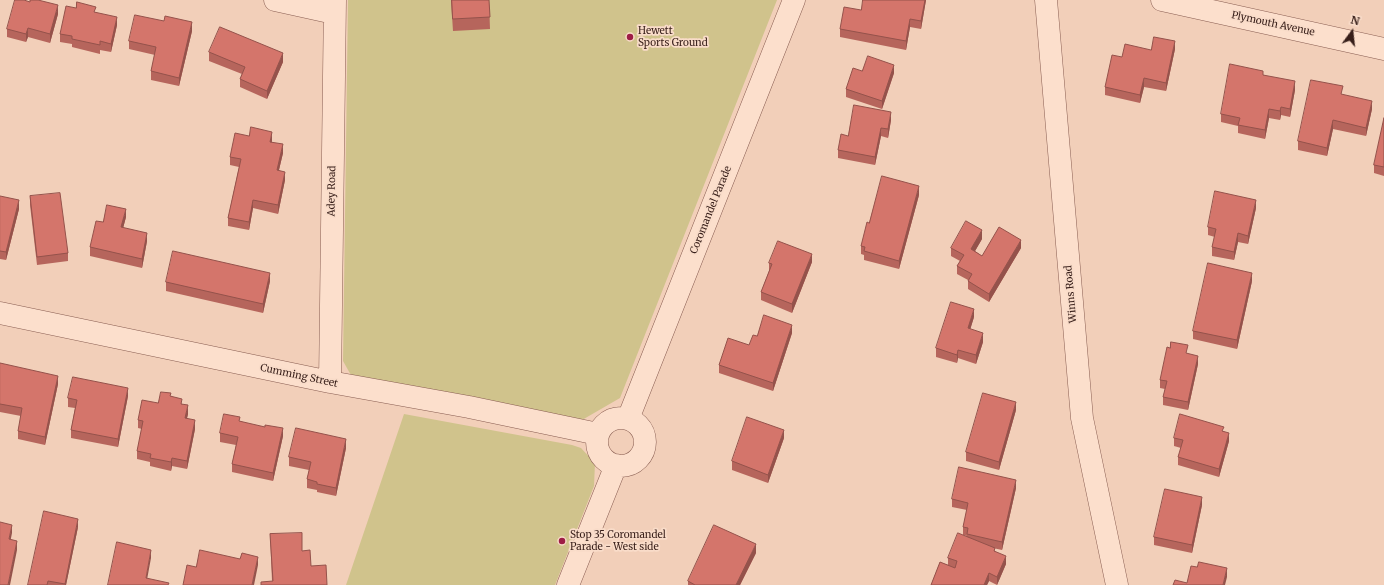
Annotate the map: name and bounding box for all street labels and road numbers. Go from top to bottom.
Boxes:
street label: Plymouth Avenue [1230,9,1316,39]
street label: Coromandel Parade [688,164,734,256]
street label: Adey Road [326,166,338,216]
street label: Winns Road [1062,265,1080,323]
street label: Cumming Street [259,362,339,390]

